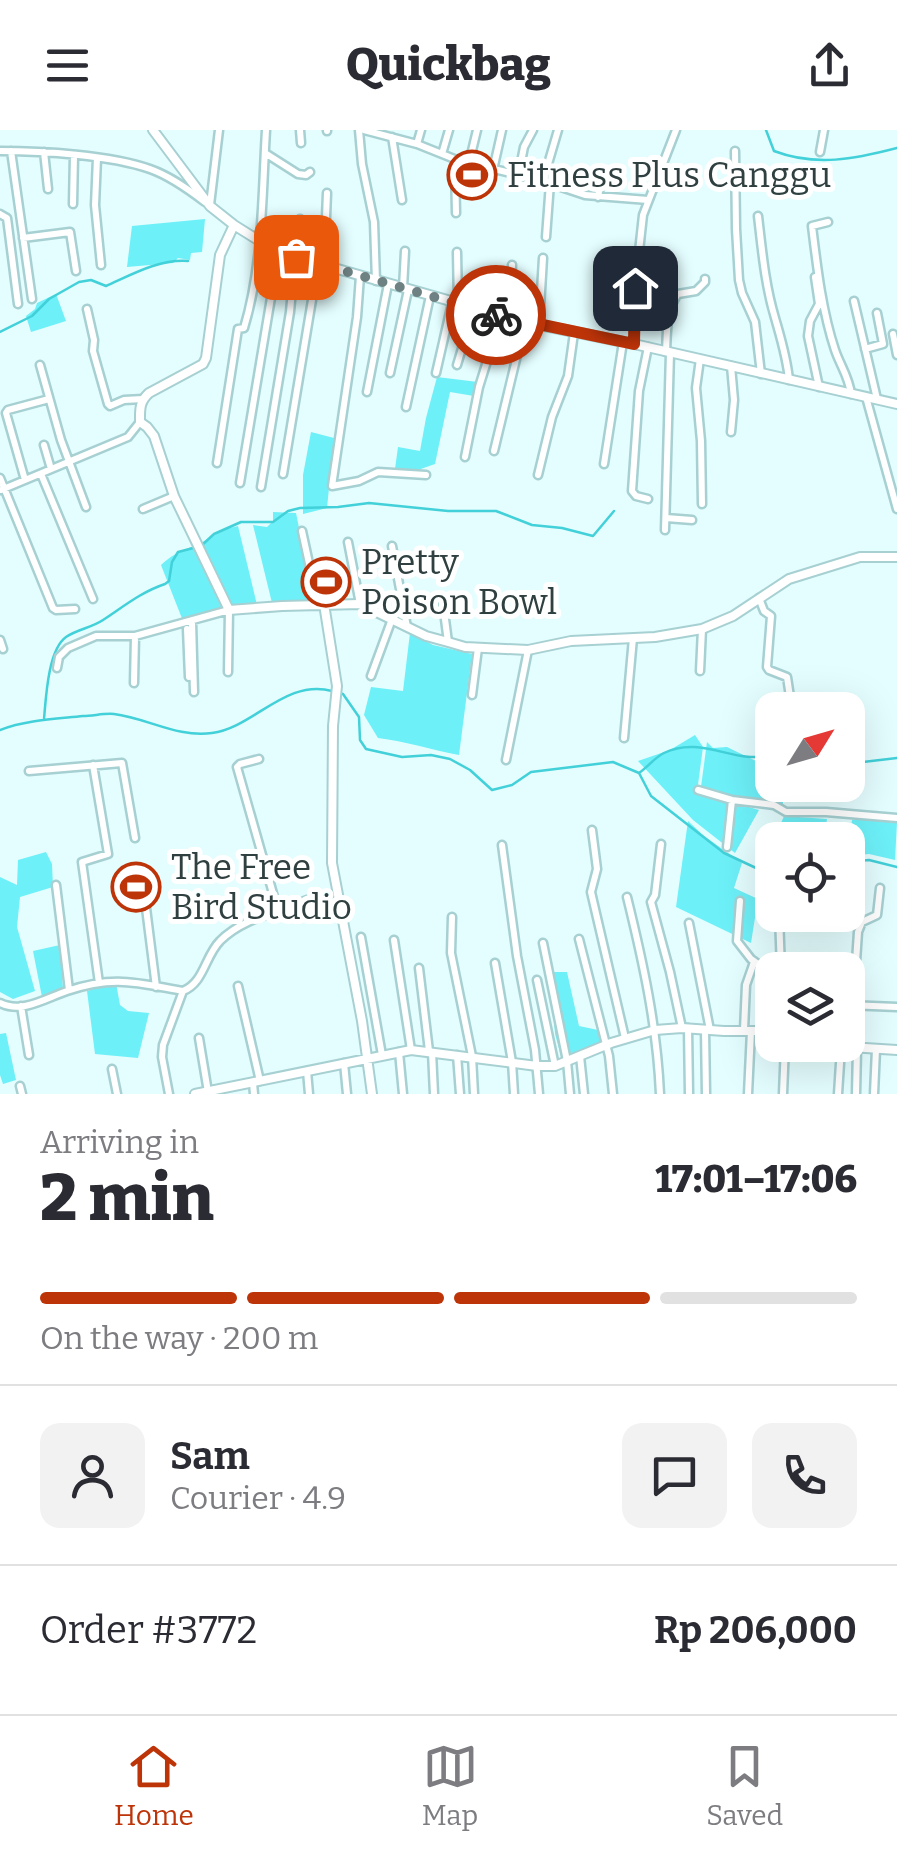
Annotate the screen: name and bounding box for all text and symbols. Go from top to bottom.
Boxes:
icon: menu [40,38,95,93]
text: Quickbag [346,38,551,92]
icon: share [802,38,857,93]
sports icon: Fitness Plus Canggu [446,149,498,201]
place label: Fitness Plus Canggu [507,154,831,196]
pin [254,215,339,300]
icon: bag [269,230,324,285]
pin [593,246,678,331]
icon: home [608,261,663,316]
courier [446,265,546,365]
icon: bike [469,288,524,343]
place label: Pretty Poison Bowl [361,541,557,623]
sports icon: Pretty Poison Bowl [300,556,352,608]
north arrow [755,692,865,802]
map controls [755,692,865,1062]
button: locate [755,822,865,932]
place label: The Free Bird Studio [171,846,352,928]
sports icon: The Free Bird Studio [110,861,162,913]
button: layers [755,952,865,1062]
text: Arriving in [40,1123,199,1161]
text: 17:01–17:06 [655,1156,857,1202]
text: 2 min [40,1159,214,1237]
text: On the way · 200 m [40,1319,318,1357]
button: person [40,1423,145,1528]
button: chat [622,1423,727,1528]
button: phone [752,1423,857,1528]
text: Sam [170,1433,250,1479]
text: Courier · 4.9 [170,1479,346,1517]
text: Order #3772 [40,1607,257,1653]
text: Rp 206,000 [654,1607,857,1653]
tab: Home [114,1739,194,1832]
tab: Map [422,1739,478,1832]
tab: Saved [706,1739,783,1832]

